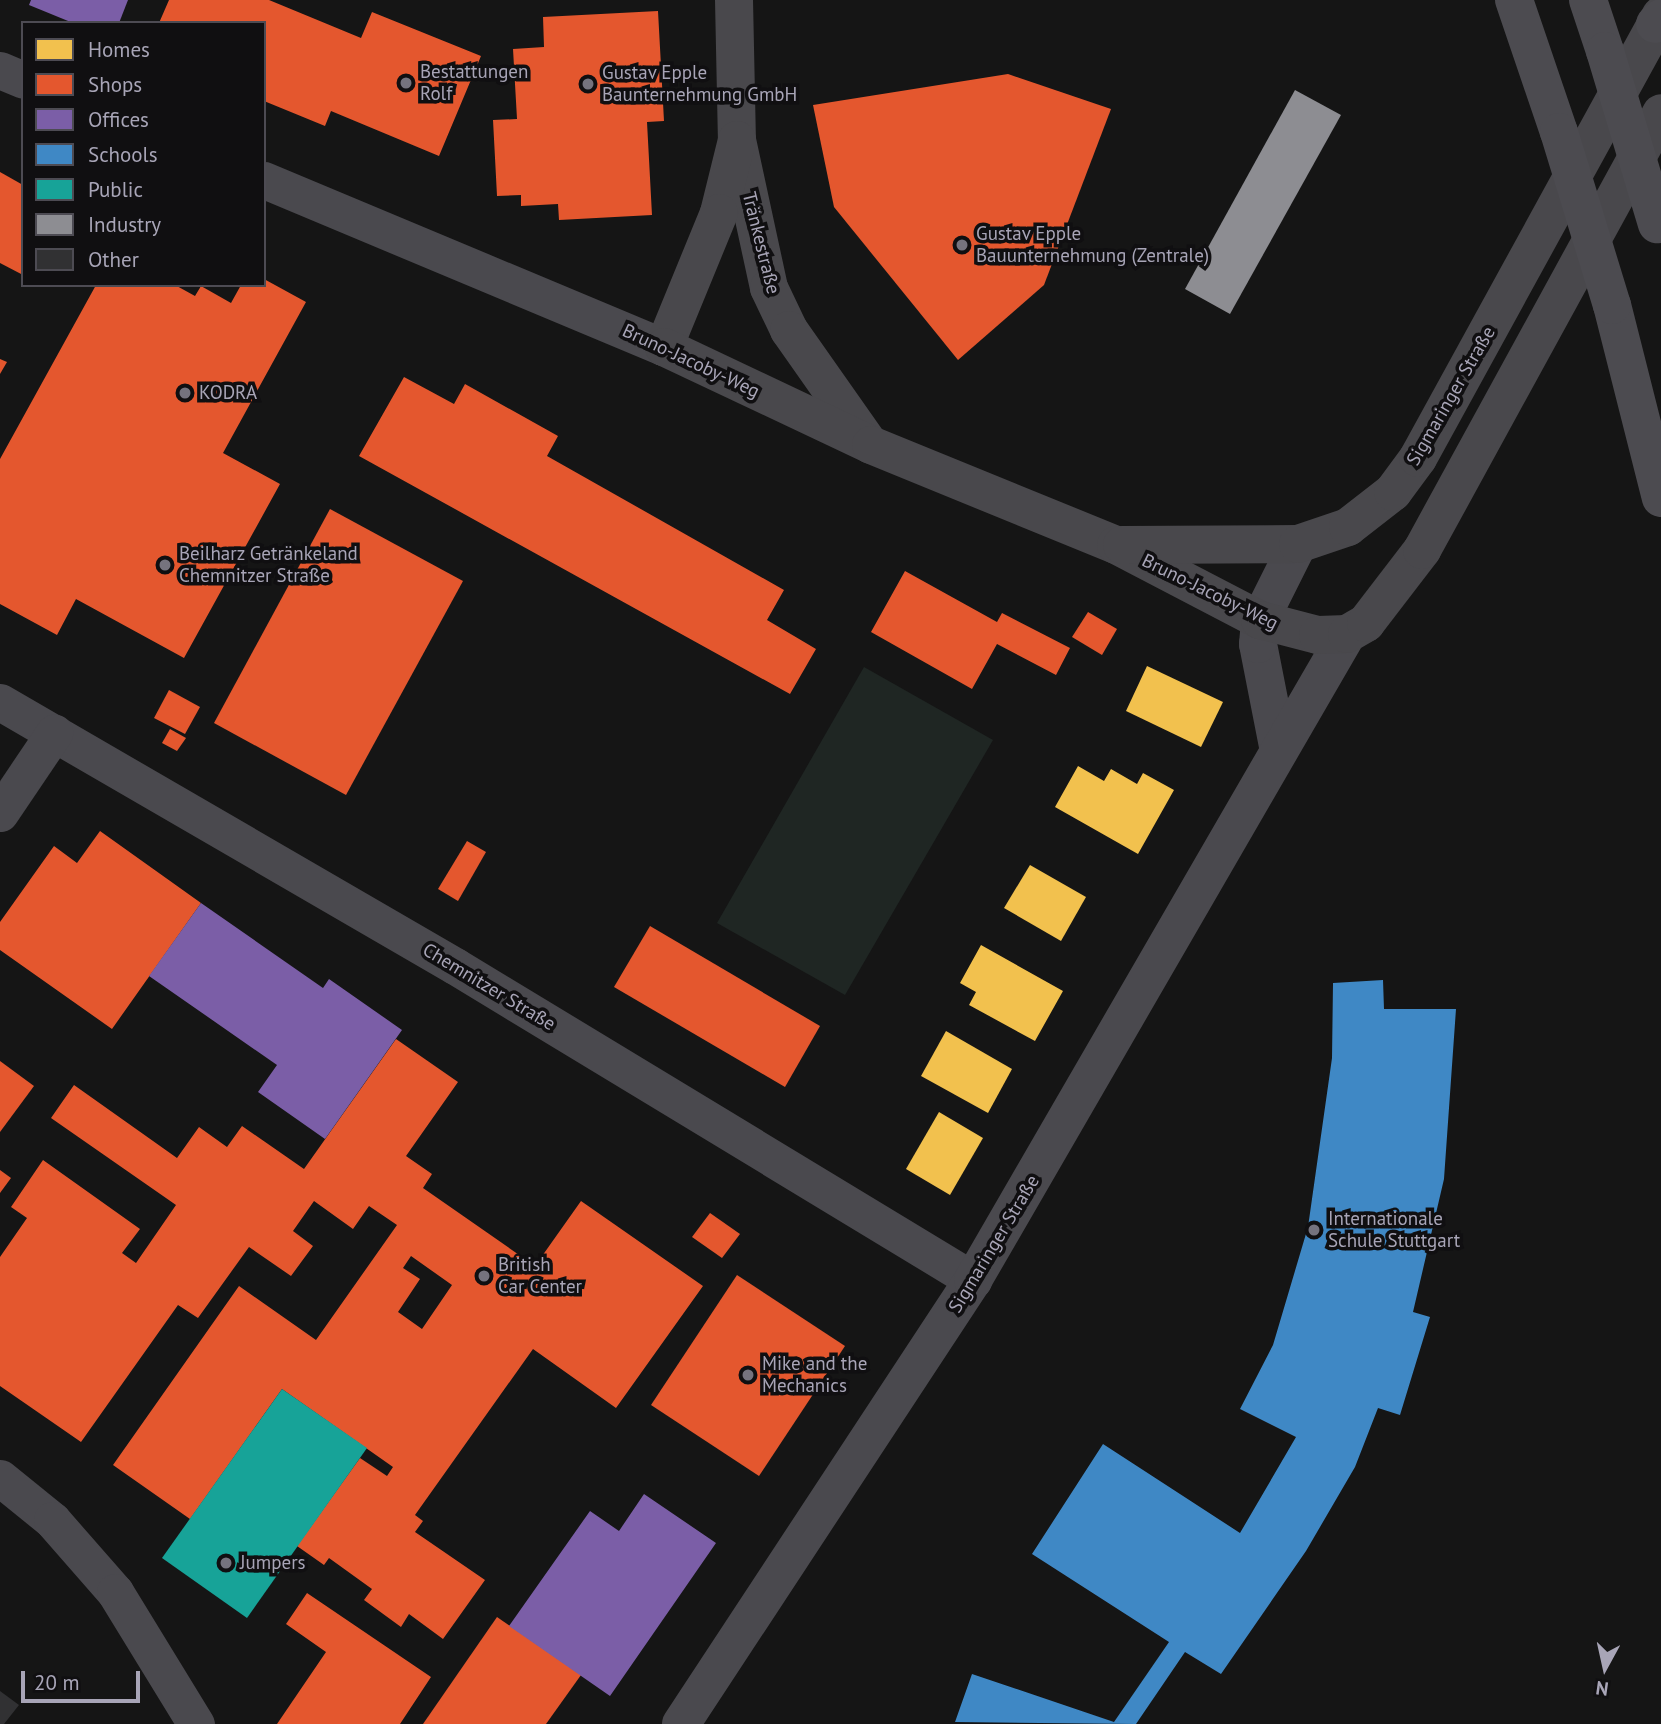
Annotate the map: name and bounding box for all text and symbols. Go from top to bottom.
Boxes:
legend [21,21,266,287]
text: Homes [88,36,150,63]
place label: Bestattungen Rolf [420,61,528,105]
place label: Gustav Epple Baunternehmung GmbH [602,62,797,106]
text: Shops [88,71,142,98]
marker: Bestattungen Rolf [398,75,414,91]
marker: Gustav Epple Baunternehmung GmbH [580,76,596,92]
text: Offices [88,106,149,133]
text: Schools [88,141,158,168]
text: Public [88,176,143,203]
street label: Tränkestraße [737,190,785,296]
text: Industry [88,211,161,238]
place label: Gustav Epple Bauunternehmung (Zentrale) [976,223,1209,267]
marker: Gustav Epple Bauunternehmung (Zentrale) [954,237,970,253]
text: Other [88,246,139,273]
street label: Bruno-Jacoby-Weg [619,319,763,403]
street label: Sigmaringer Straße [1402,322,1500,470]
place label: KODRA [199,382,257,404]
marker: KODRA [177,385,193,401]
place label: Beilharz Getränkeland Chemnitzer Straße [179,543,358,587]
street label: Bruno-Jacoby-Weg [1138,549,1282,635]
marker: Beilharz Getränkeland Chemnitzer Straße [157,557,173,573]
street label: Chemnitzer Straße [418,938,560,1036]
street label: Sigmaringer Straße [944,1171,1044,1317]
place label: Internationale Schule Stuttgart [1328,1208,1460,1252]
marker: Internationale Schule Stuttgart [1306,1222,1322,1238]
place label: British Car Center [498,1254,582,1298]
marker: British Car Center [476,1268,492,1284]
place label: Mike and the Mechanics [762,1353,867,1397]
marker: Mike and the Mechanics [740,1367,756,1383]
place label: Jumpers [240,1552,306,1574]
marker: Jumpers [218,1555,234,1571]
north arrow [1570,1633,1640,1703]
scale bar [24,1658,144,1702]
text: 20 m [34,1669,80,1696]
text: N [1594,1676,1610,1702]

